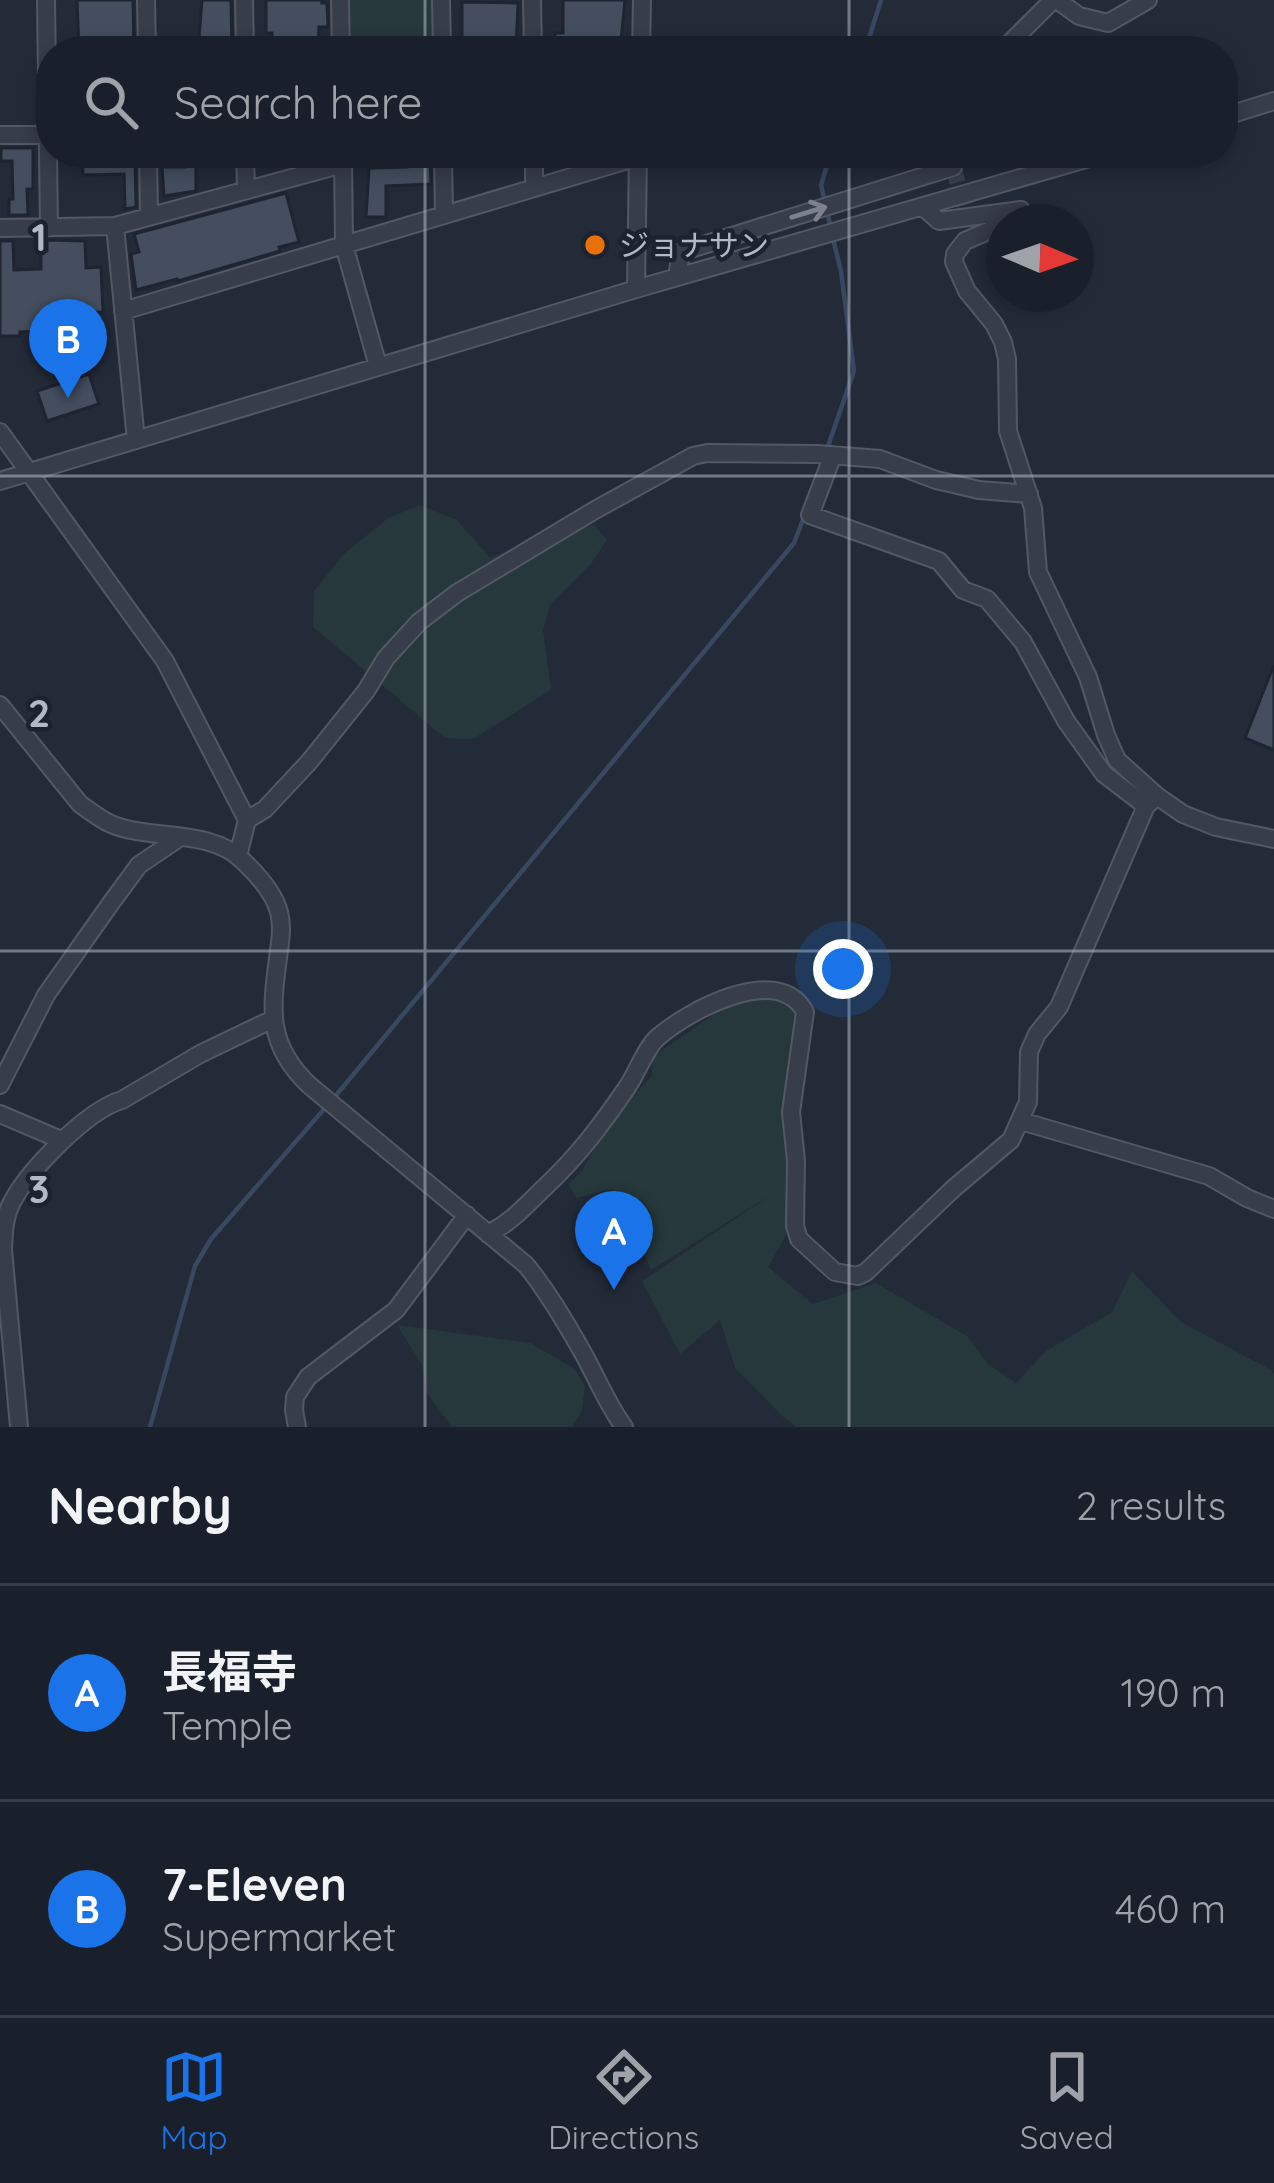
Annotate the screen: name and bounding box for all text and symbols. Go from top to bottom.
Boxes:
search box [36,36,1238,168]
icon: search [78,69,144,135]
text: Search here [174,74,422,130]
one-way arrow [789,200,827,222]
north arrow [986,204,1094,312]
text: 1 [31,212,47,261]
place label: ジョナサン [619,226,769,264]
marker: ジョナサン [582,232,608,258]
pin: B [29,299,107,398]
text: 2 [28,688,50,737]
your location [813,939,873,999]
text: 3 [29,1164,49,1213]
pin: A [575,1191,653,1290]
text: Nearby [48,1473,232,1537]
text: 2 results [1076,1481,1226,1530]
text: 長福寺 [162,1643,297,1699]
text: A [75,1668,99,1717]
text: 190 m [1120,1668,1226,1717]
text: Temple [162,1701,293,1750]
text: 7-Eleven [162,1856,347,1912]
text: B [74,1884,100,1933]
text: 460 m [1115,1884,1226,1933]
text: Supermarket [162,1912,396,1961]
tab: Map [160,2044,228,2157]
tab: Directions [548,2044,699,2157]
tab: Saved [1020,2044,1114,2157]

